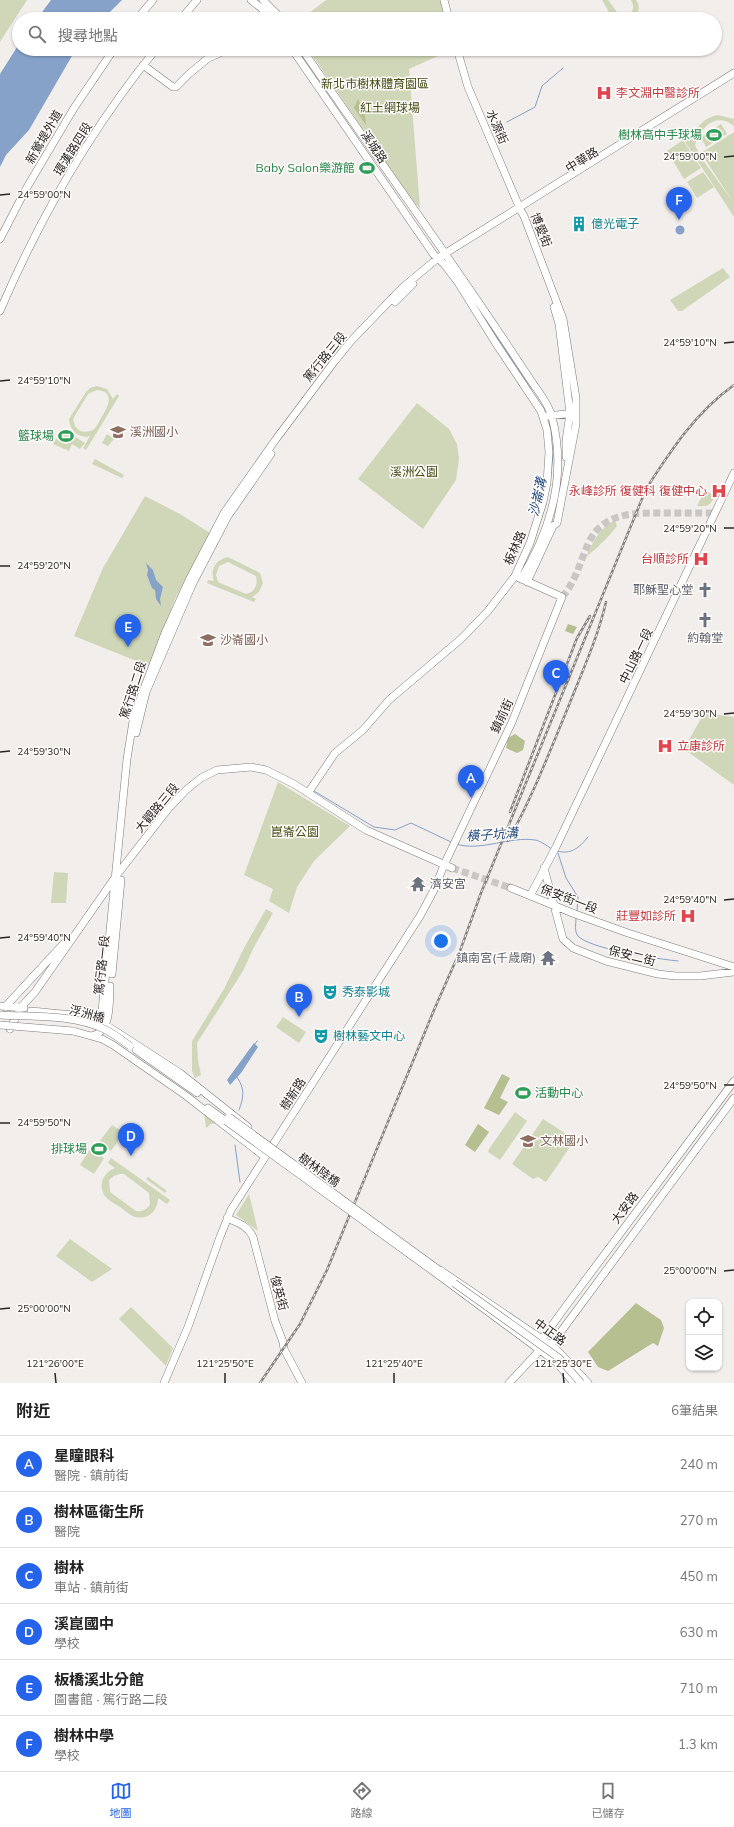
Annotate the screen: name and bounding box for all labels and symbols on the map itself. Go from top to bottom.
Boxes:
park label: 新北市樹林體育園區 [321,76,429,91]
hospital icon: 李文淵中醫診所 [595,84,613,102]
place label: 李文淵中醫診所 [616,85,700,100]
park label: 紅土網球場 [360,100,420,115]
street label: 新鶯堤外道 [22,107,65,166]
street label: 水源街 [484,107,511,146]
street label: 環漢路四段 [50,119,95,178]
sports icon: 樹林高中手球場 [705,126,723,144]
place label: 樹林高中手球場 [618,127,702,142]
street label: 溪城路 [358,128,391,166]
street label: 中華路 [562,144,601,175]
text: 24°59'00"N [663,150,717,163]
sports icon: Baby Salon樂游館 [358,159,376,177]
place label: Baby Salon樂游館 [256,160,355,175]
pin: F [666,187,692,220]
text: 24°59'00"N [17,188,71,201]
street label: 博愛街 [528,210,555,249]
building icon: 億光電子 [570,215,588,233]
place label: 億光電子 [591,216,639,231]
street label: 篤行路三段 [300,329,349,385]
text: 24°59'10"N [663,336,717,349]
text: 24°59'10"N [17,374,71,387]
school or university icon: 溪洲國小 [109,423,127,441]
place label: 溪洲國小 [130,424,178,439]
sports icon: 籃球場 [57,427,75,445]
place label: 籃球場 [18,428,54,443]
park label: 溪洲公園 [390,464,438,479]
water label: 沙崙溝 [525,474,550,518]
hospital icon: 永峰診所 復健科 復健中心 [710,482,728,500]
place label: 永峰診所 復健科 復健中心 [569,483,707,498]
text: 24°59'20"N [663,522,717,535]
street label: 板林路 [500,528,529,567]
hospital icon: 台順診所 [692,550,710,568]
place label: 台順診所 [641,551,689,566]
text: 24°59'20"N [17,559,71,572]
church icon: 耶穌聖心堂 [696,581,714,599]
place label: 耶穌聖心堂 [633,582,693,597]
church icon: 約翰堂 [696,611,714,629]
pin: E [115,614,141,647]
street label: 中山路一段 [616,626,655,686]
place label: 約翰堂 [687,630,723,645]
school or university icon: 沙崙國小 [199,631,217,649]
place label: 沙崙國小 [220,632,268,647]
street label: 篤行路二段 [116,659,149,721]
pin: C [543,660,569,693]
street label: 鎮前街 [487,696,516,735]
text: 24°59'30"N [663,707,717,720]
hospital icon: 立康診所 [656,737,674,755]
place label: 立康診所 [677,738,725,753]
text: 24°59'30"N [17,745,71,758]
pin: A [458,765,484,798]
street label: 大觀路三段 [132,780,182,835]
park label: 崑崙公園 [271,824,319,839]
water label: 橫子坑溝 [465,824,520,844]
temple icon: 濟安宮 [409,875,427,893]
place label: 濟安宮 [430,876,466,891]
street label: 保安街一段 [538,881,600,916]
text: 24°59'40"N [663,893,717,906]
hospital icon: 莊豐如診所 [679,907,697,925]
place label: 莊豐如診所 [616,908,676,923]
text: 24°59'40"N [17,931,71,944]
your location [431,931,451,951]
street label: 篤行路一段 [91,934,112,996]
street label: 保安二街 [607,942,657,969]
temple icon: 鎮南宮(千歲廟) [539,949,557,967]
place label: 鎮南宮(千歲廟) [456,950,536,965]
theatre icon: 秀泰影城 [321,983,339,1001]
pin: B [286,984,312,1017]
place label: 秀泰影城 [342,984,390,999]
street label: 浮洲橋 [68,1002,106,1025]
theatre icon: 樹林藝文中心 [312,1027,330,1045]
place label: 樹林藝文中心 [333,1028,405,1043]
street label: 樹新路 [276,1075,309,1113]
text: 24°59'50"N [663,1079,717,1092]
sports icon: 活動中心 [514,1084,532,1102]
place label: 活動中心 [535,1085,583,1100]
text: 24°59'50"N [17,1116,71,1129]
pin: D [118,1123,144,1156]
school or university icon: 文林國小 [519,1132,537,1150]
place label: 文林國小 [540,1133,588,1148]
sports icon: 排球場 [90,1140,108,1158]
place label: 排球場 [51,1141,87,1156]
street label: 樹林陸橋 [295,1149,343,1190]
street label: 大安路 [608,1189,641,1227]
text: 25°00'00"N [663,1264,717,1277]
street label: 俊英街 [268,1274,291,1312]
text: 25°00'00"N [17,1302,71,1315]
street label: 中正路 [531,1315,569,1348]
text: 121°26'00"E [26,1357,84,1370]
text: 121°25'50"E [196,1357,254,1370]
text: 121°25'40"E [365,1357,423,1370]
text: 121°25'30"E [534,1357,592,1370]

